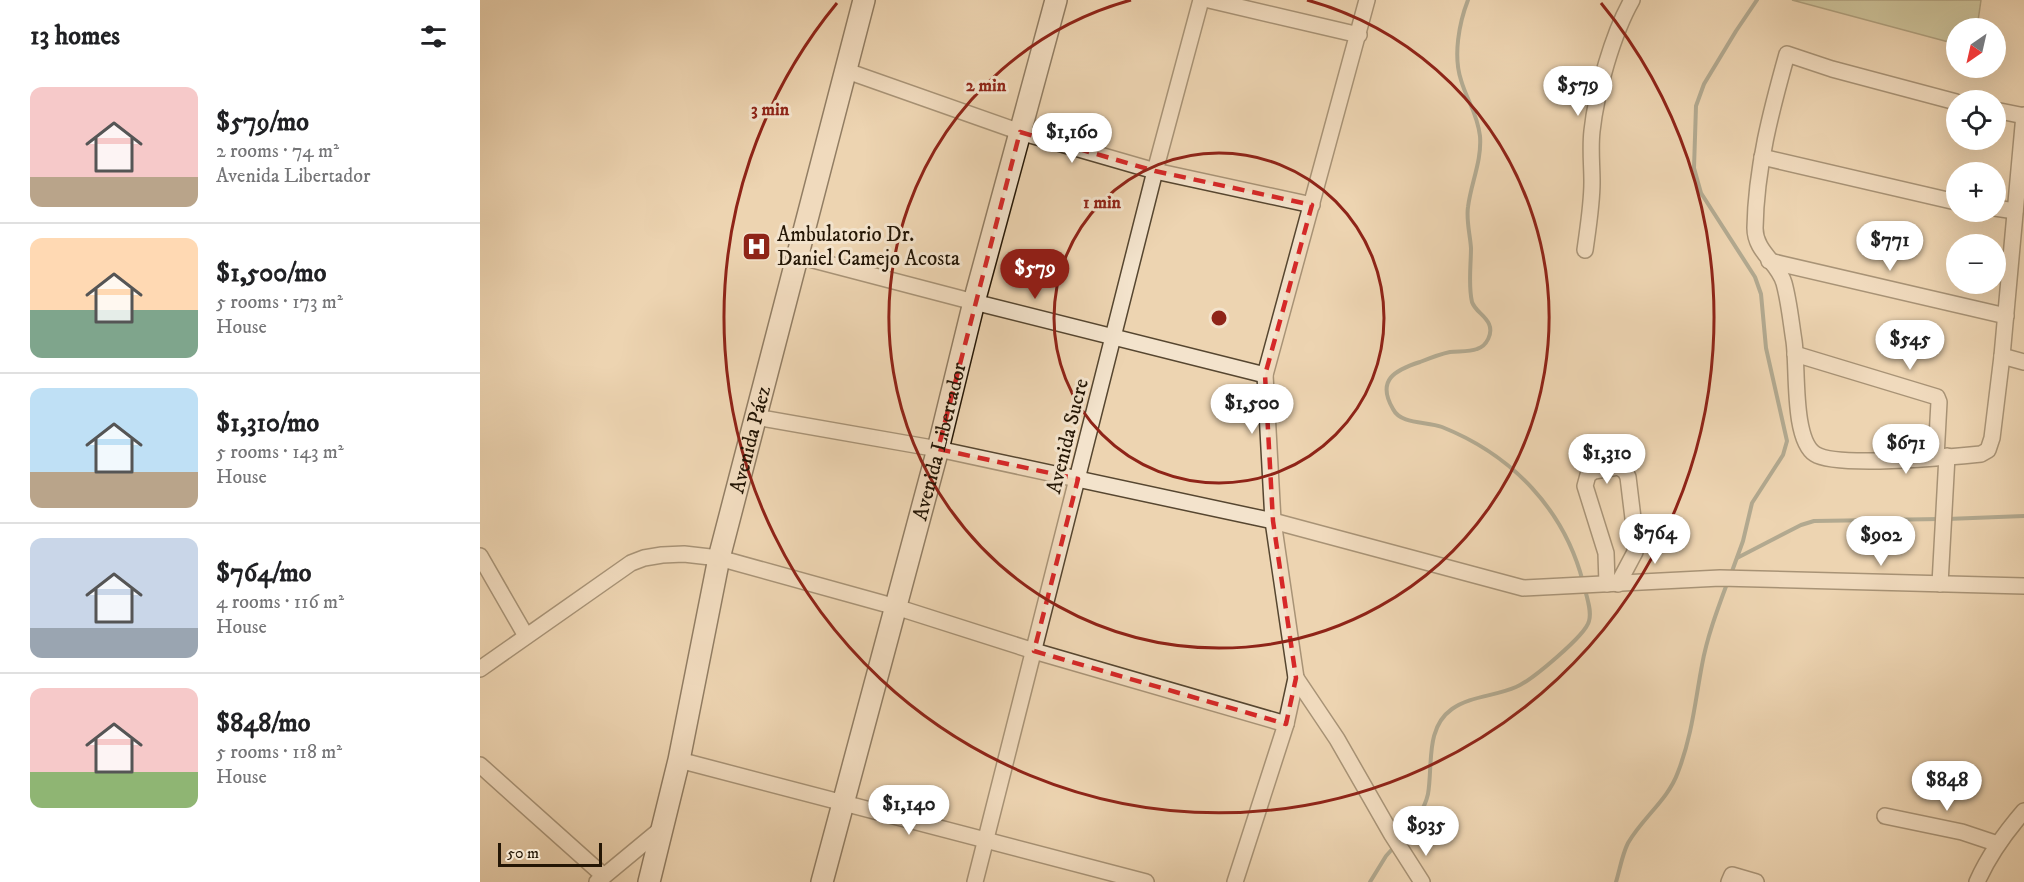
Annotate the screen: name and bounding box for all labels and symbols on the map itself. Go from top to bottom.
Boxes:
north arrow [1946,18,2006,78]
pin: $579 [1542,66,1614,117]
text: 2 min [966,75,1007,97]
text: 3 min [751,99,790,121]
pin: $1,160 [1023,113,1121,164]
text: 1 min [1083,192,1122,214]
pin: $771 [1854,221,1926,272]
place label: Ambulatorio Dr. Daniel Camejo Acosta [777,222,960,272]
hospital icon: Ambulatorio Dr. Daniel Camejo Acosta [740,230,772,262]
pin: $579 [999,249,1071,300]
centre of rings [1209,308,1229,328]
pin: $545 [1874,320,1946,371]
street label: Avenida Libertador [907,360,973,524]
street label: Avenida Sucre [1041,376,1095,497]
street label: Avenida Páez [724,383,777,496]
pin: $1,500 [1203,384,1301,435]
pin: $671 [1870,424,1942,475]
pin: $1,310 [1558,434,1656,485]
pin: $764 [1619,514,1691,565]
pin: $902 [1845,516,1917,567]
pin: $848 [1911,761,1983,812]
pin: $1,140 [860,785,958,836]
pin: $935 [1390,806,1462,857]
scale bar [498,840,602,868]

